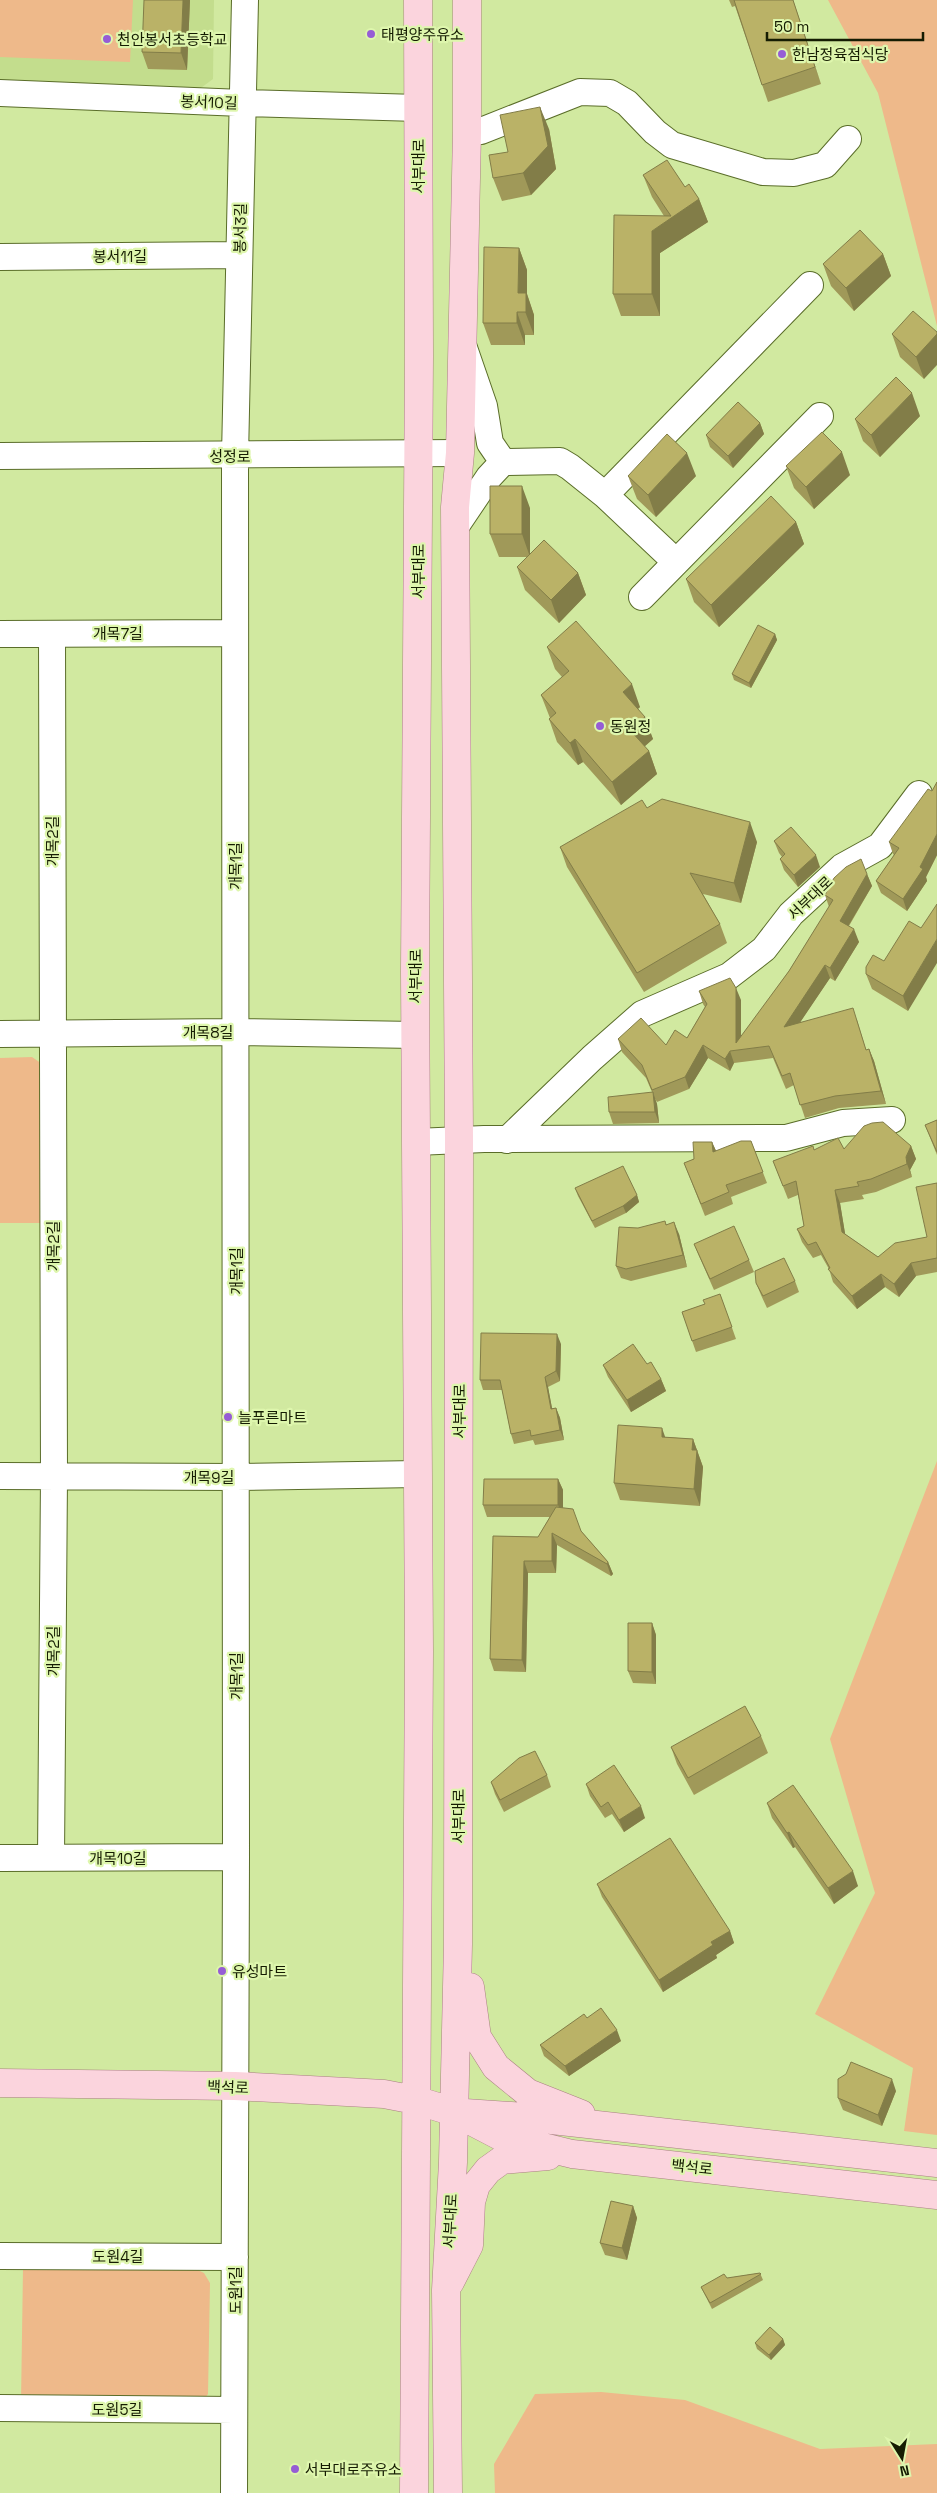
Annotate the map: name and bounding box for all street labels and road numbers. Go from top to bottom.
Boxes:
street label: 봉서10길 [180,92,238,112]
street label: 서부대로 [409,138,428,194]
street label: 봉서3길 [230,203,250,253]
street label: 봉서11길 [93,247,147,266]
street label: 성정로 [209,447,251,466]
street label: 서부대로 [409,543,428,599]
street label: 개목7길 [93,624,143,643]
street label: 개목2길 [43,816,62,866]
street label: 개목1길 [226,842,245,890]
street label: 서부대로 [784,872,836,924]
street label: 서부대로 [406,948,425,1004]
street label: 개목8길 [183,1023,233,1042]
street label: 개목2길 [44,1221,63,1271]
street label: 개목1길 [227,1247,246,1295]
street label: 서부대로 [450,1383,469,1439]
street label: 개목9길 [184,1468,234,1487]
street label: 개목2길 [44,1626,63,1676]
street label: 개목1길 [227,1652,246,1700]
street label: 서부대로 [449,1788,468,1844]
street label: 개목10길 [89,1849,147,1868]
street label: 백석로 [207,2077,249,2097]
street label: 백석로 [670,2155,714,2179]
street label: 서부대로 [439,2193,461,2249]
street label: 도원4길 [93,2247,143,2266]
street label: 도원1길 [226,2266,245,2314]
street label: 도원5길 [92,2400,142,2419]

